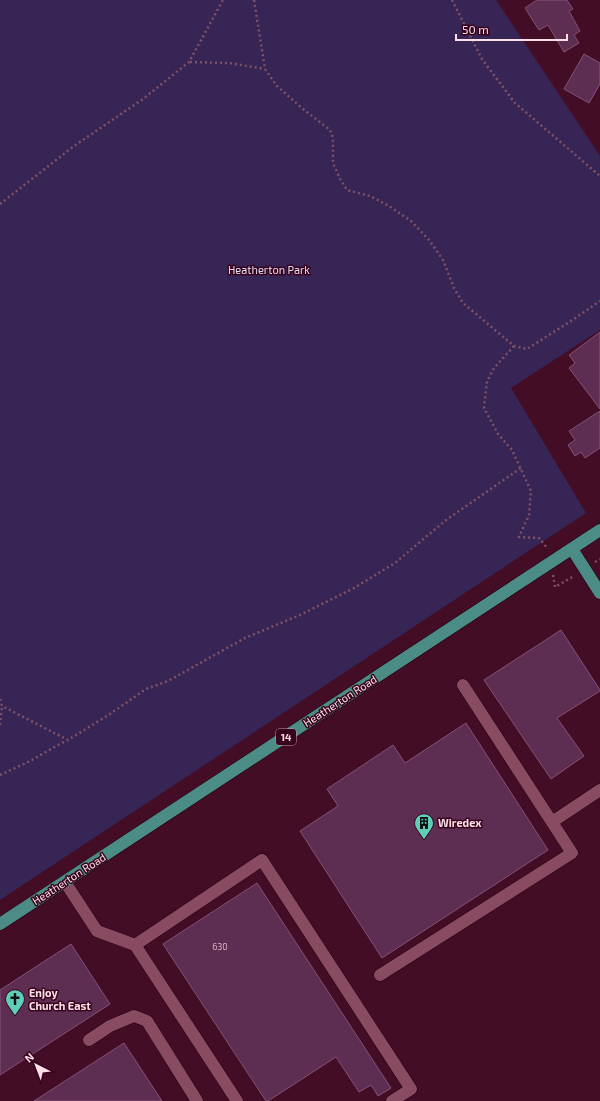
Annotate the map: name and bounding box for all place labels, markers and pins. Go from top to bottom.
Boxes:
building icon: Wiredex [413,812,435,840]
place label: Wiredex [438,816,482,829]
place label: Enjoy Church East [29,986,91,1012]
church icon: Enjoy Church East [4,988,26,1016]

